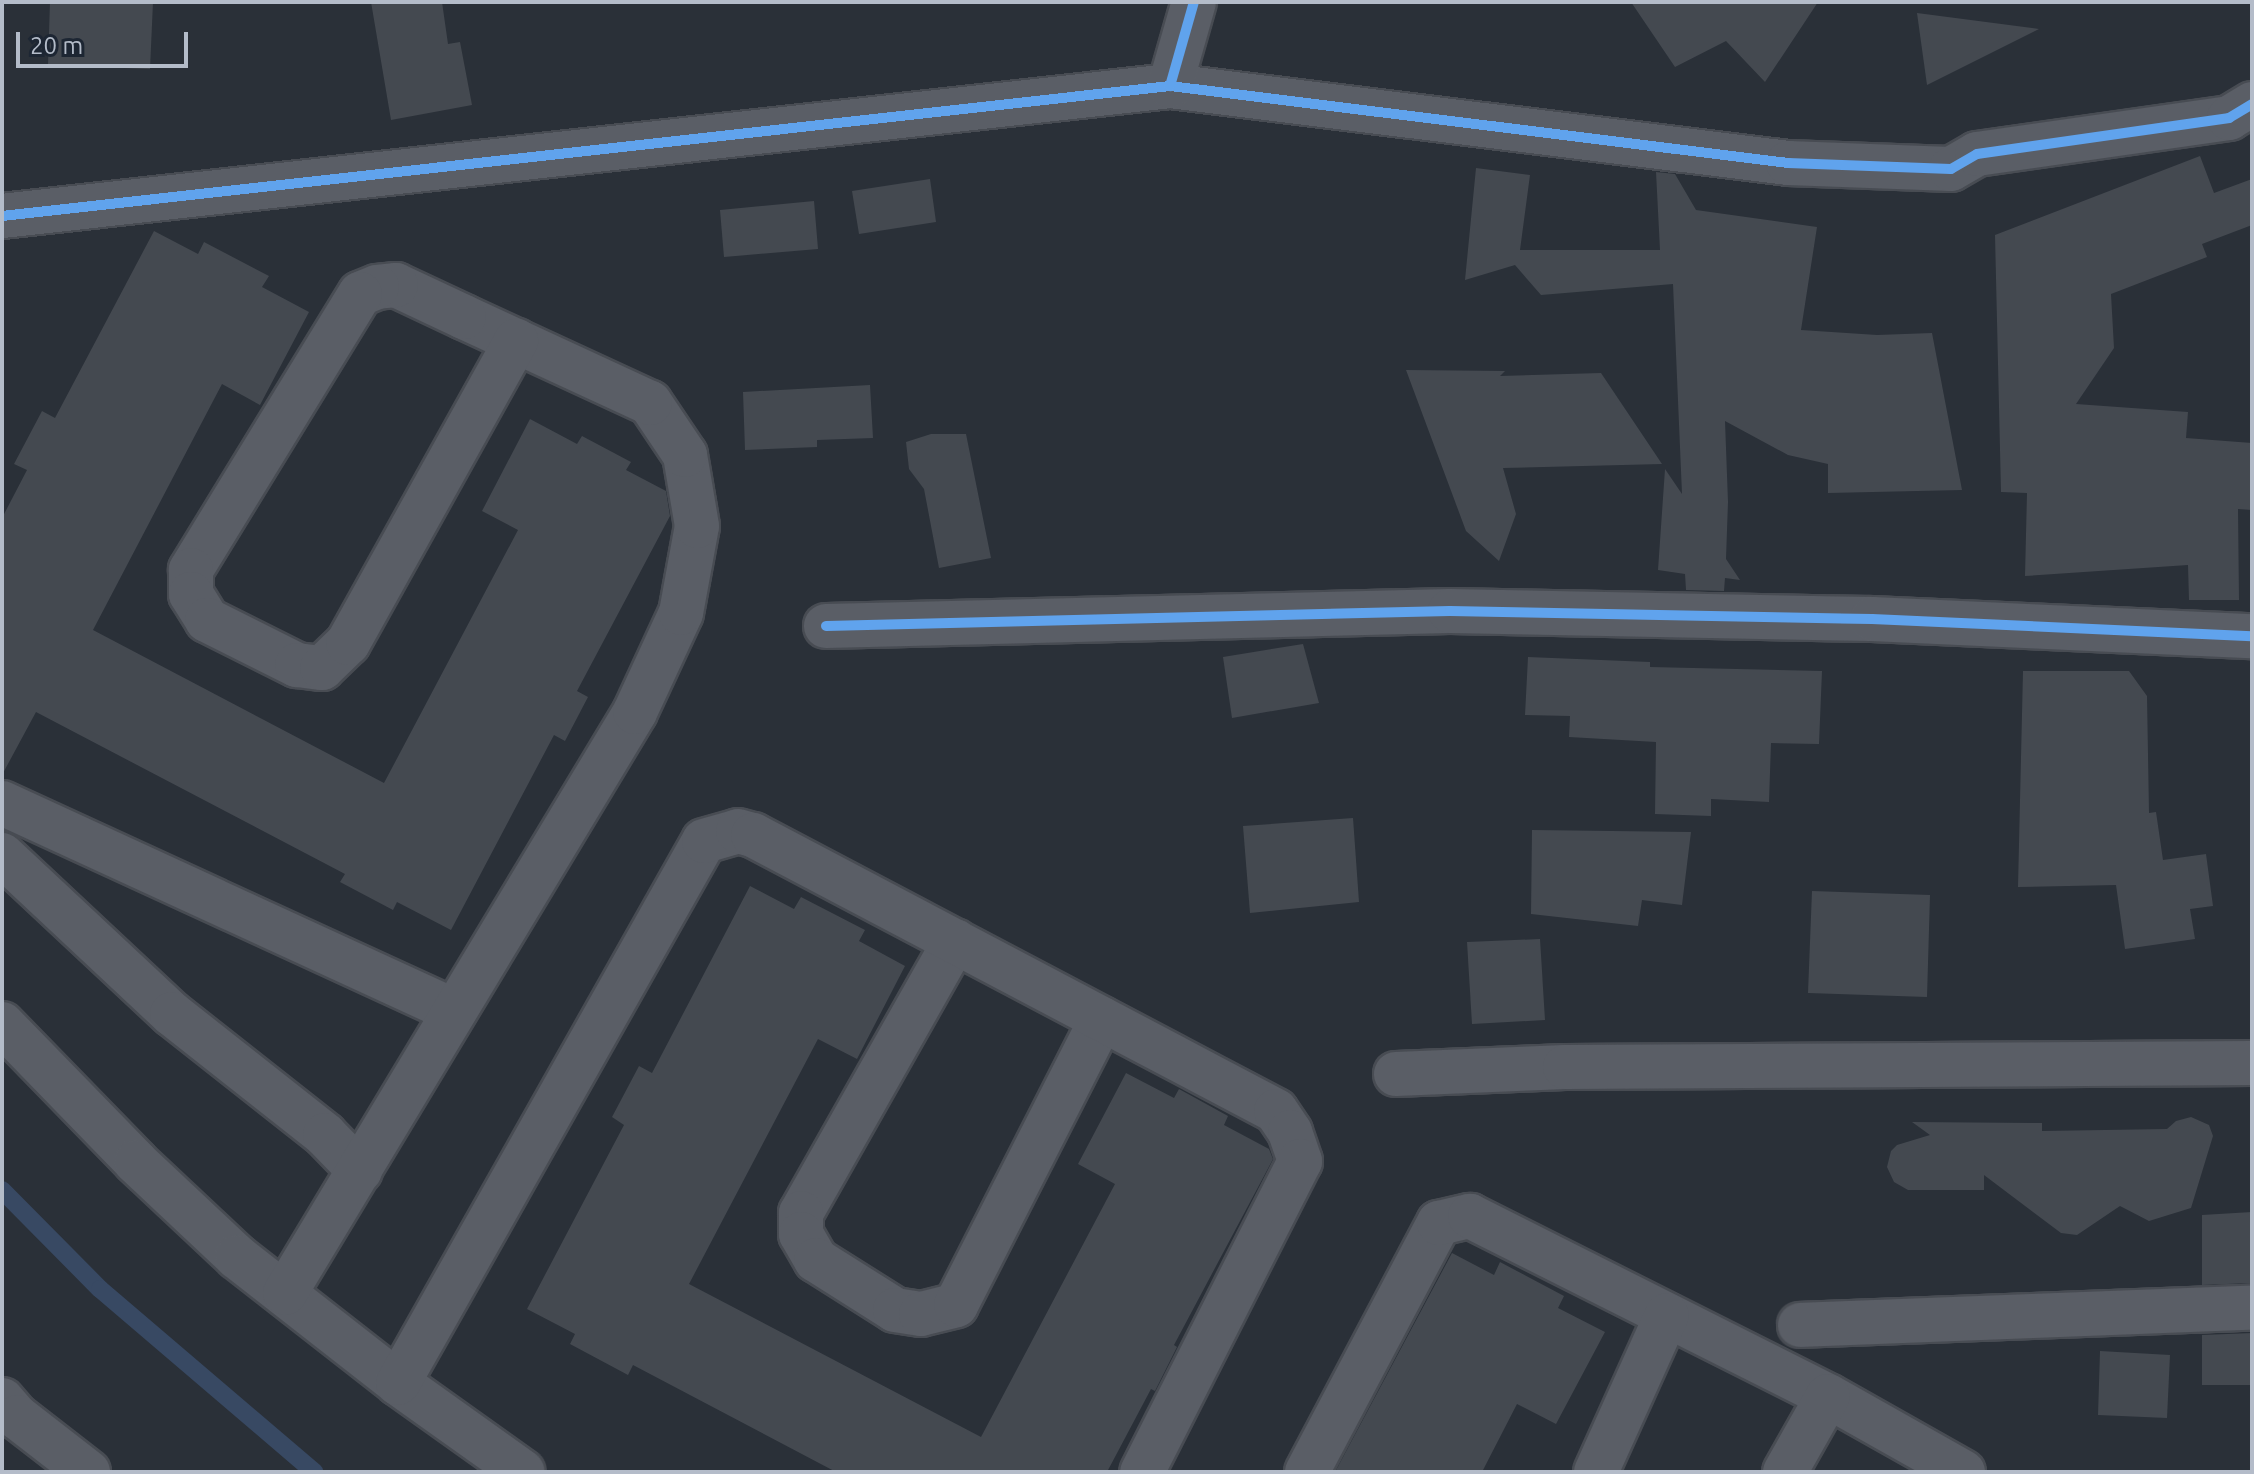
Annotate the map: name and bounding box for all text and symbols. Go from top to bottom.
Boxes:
scale bar [20,16,192,66]
text: 20 m [30,32,83,59]

